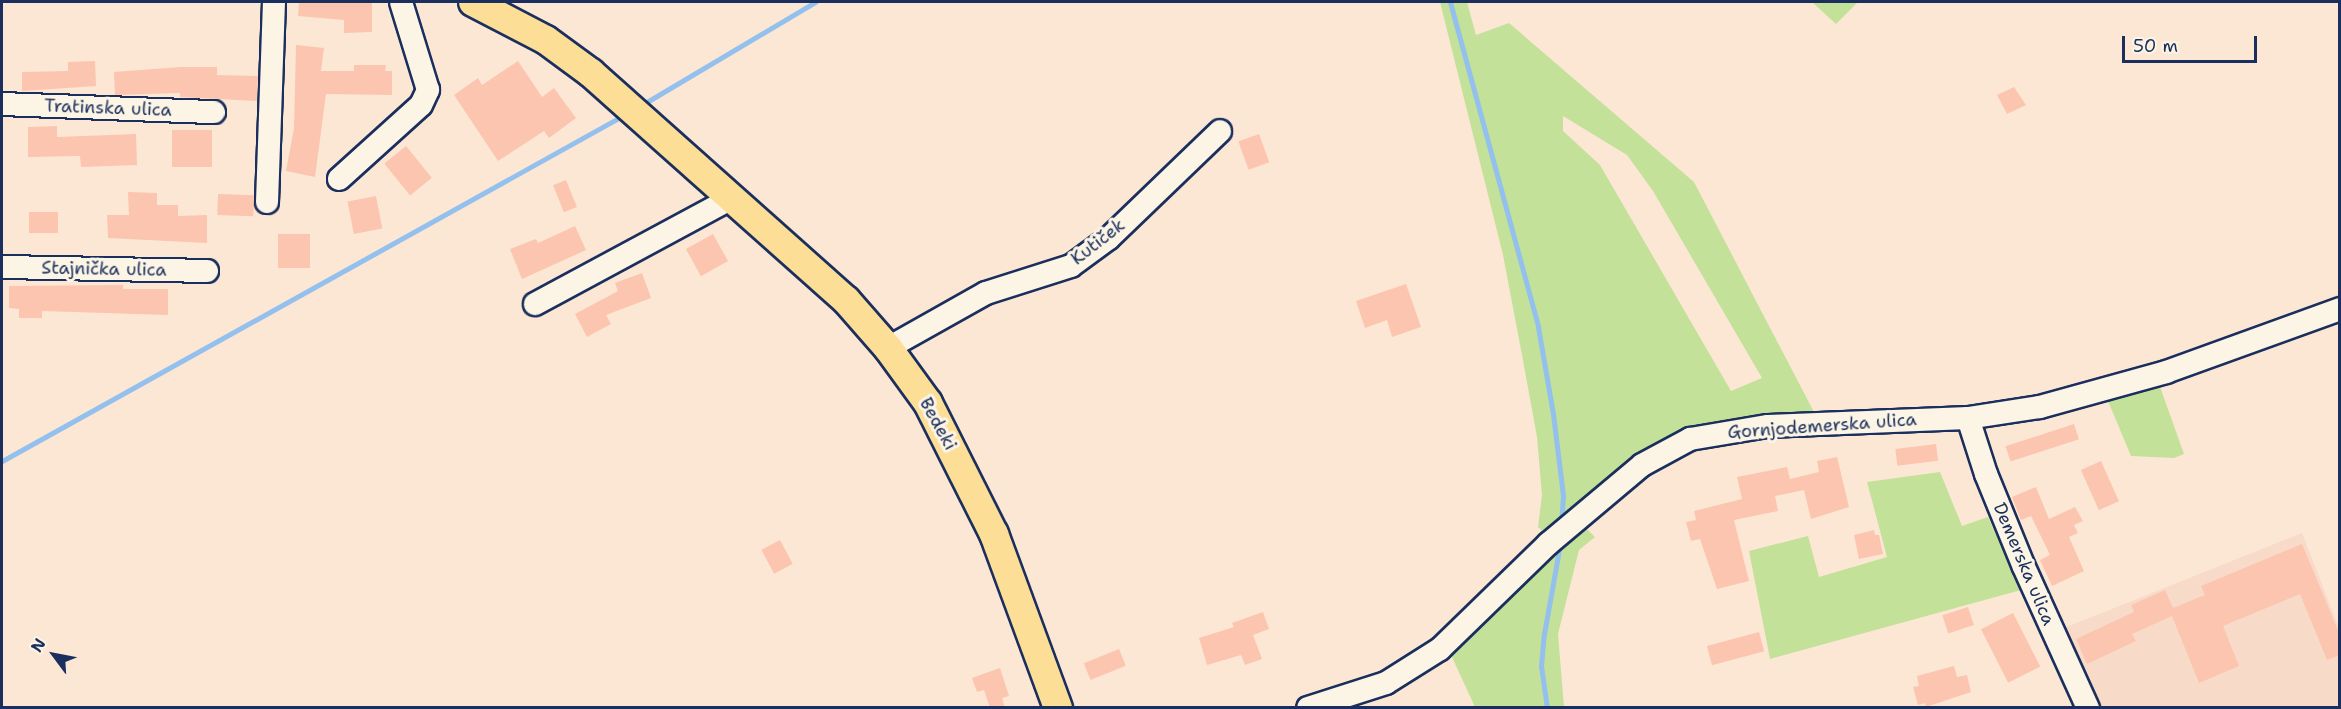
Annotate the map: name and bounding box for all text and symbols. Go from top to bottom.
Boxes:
scale bar [2125,24,2260,62]
text: 50 m [2133,34,2178,58]
street label: Tratinska ulica [44,95,172,121]
street label: Kutiček [1067,214,1129,270]
street label: Stajnička ulica [41,257,167,281]
street label: Bedeki [915,394,961,454]
street label: Gornjodemerska ulica [1727,409,1917,443]
street label: Demerska ulica [1988,499,2060,629]
north arrow [24,625,84,685]
text: N [26,634,51,656]

